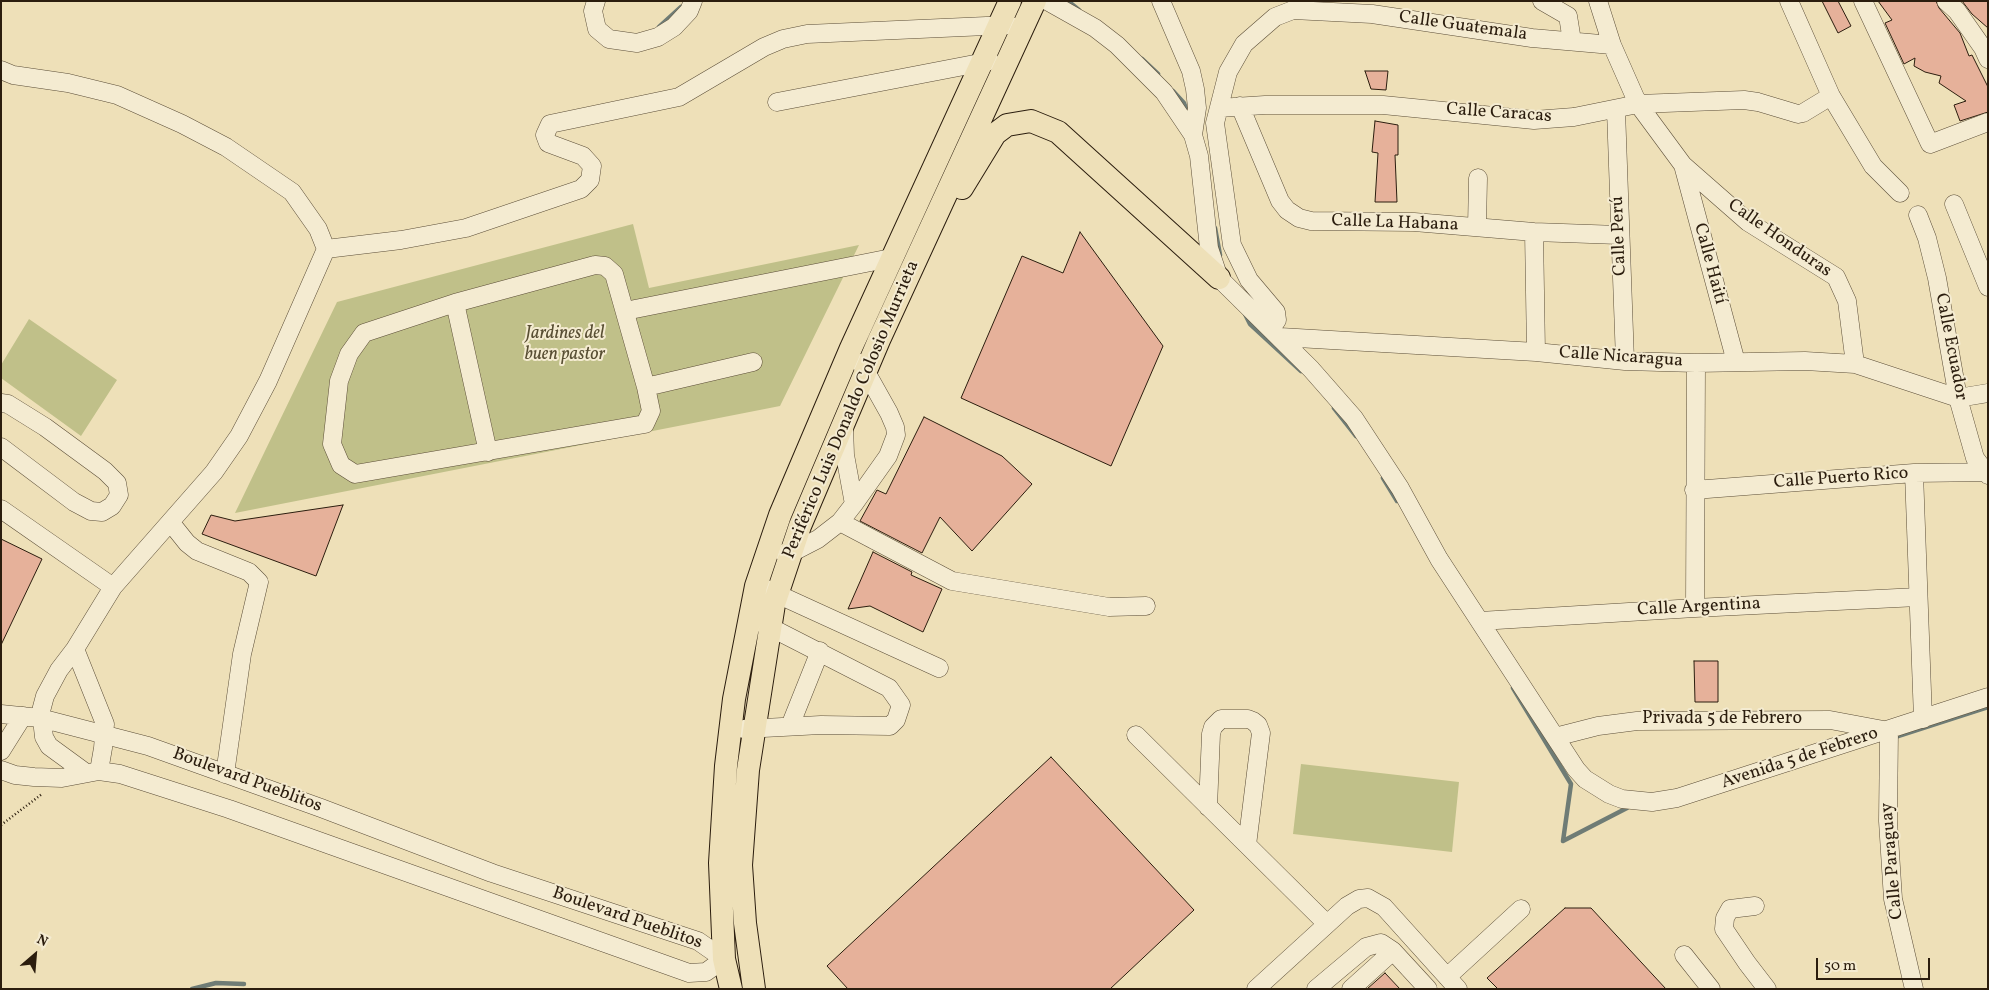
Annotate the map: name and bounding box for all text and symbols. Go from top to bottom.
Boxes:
street label: Calle Guatemala [1397,7,1529,47]
street label: Calle Caracas [1446,100,1552,128]
street label: Calle Honduras [1723,195,1835,283]
street label: Calle Perú [1608,196,1632,276]
street label: Calle La Habana [1331,211,1459,237]
street label: Calle Haití [1688,221,1730,307]
street label: Periférico Luis Donaldo Colosio Murrieta [779,258,925,562]
street label: Calle Ecuador [1929,292,1971,402]
park label: Jardines del buen pastor [525,324,605,366]
street label: Calle Nicaragua [1558,343,1684,373]
street label: Calle Puerto Rico [1773,464,1909,494]
street label: Calle Argentina [1637,594,1761,622]
street label: Privada 5 de Febrero [1642,709,1802,731]
street label: Avenida 5 de Febrero [1719,723,1881,795]
street label: Boulevard Pueblitos [169,744,325,818]
street label: Calle Paraguay [1877,802,1909,920]
street label: Boulevard Pueblitos [549,883,705,955]
north arrow [10,930,60,980]
text: N [33,930,51,952]
scale bar [1819,948,1933,980]
text: 50 m [1824,956,1856,977]

